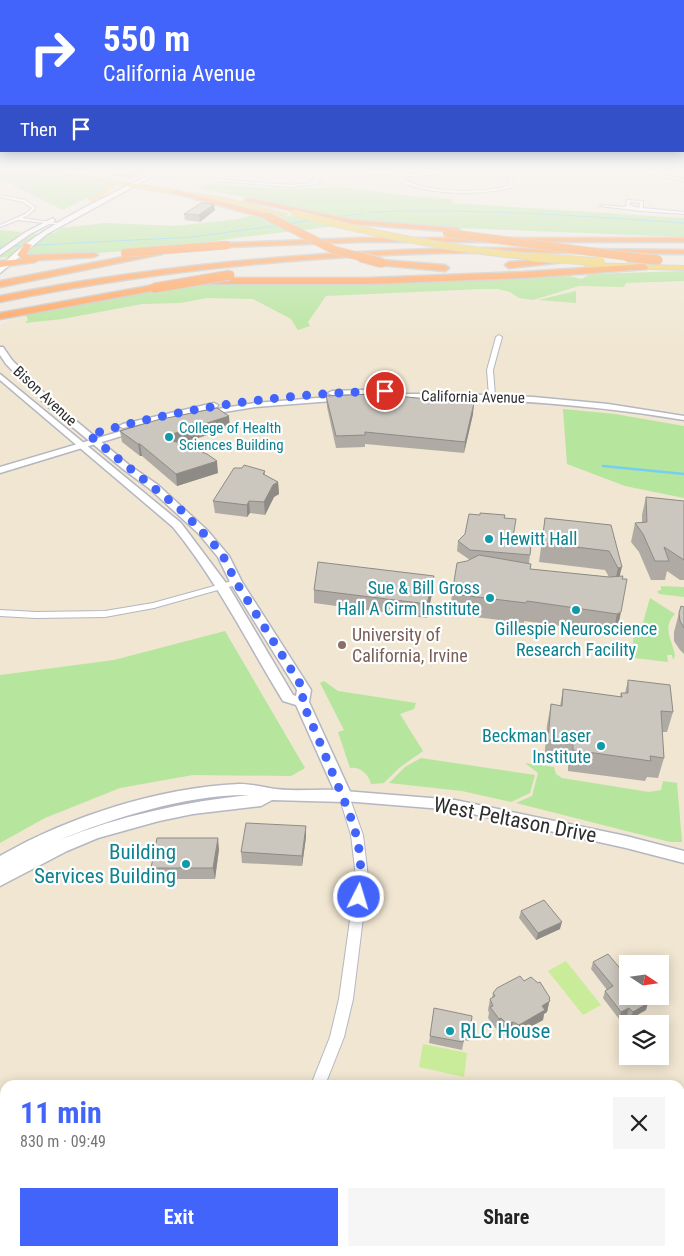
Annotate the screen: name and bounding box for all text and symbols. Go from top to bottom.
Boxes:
text: 550 m [103,19,190,60]
icon: right [20,20,85,85]
text: California Avenue [103,61,255,86]
icon: arrive [67,115,95,143]
text: Then [20,118,57,141]
street label: Bison Avenue [10,362,80,430]
pin [364,370,406,412]
icon: arrive [371,377,399,405]
street label: California Avenue [421,387,525,407]
place label: College of Health Sciences Building [179,419,284,454]
marker: College of Health Sciences Building [163,431,175,443]
place label: Hewitt Hall [499,528,577,549]
marker: Hewitt Hall [483,533,495,545]
place label: Sue & Bill Gross Hall A Cirm Institute [337,577,480,619]
marker: Sue & Bill Gross Hall A Cirm Institute [484,592,496,604]
marker: Gillespie Neuroscience Research Facility [570,604,582,616]
place label: Gillespie Neuroscience Research Facility [495,618,657,660]
place label: University of California, Irvine [352,624,468,666]
marker: University of California, Irvine [336,639,348,651]
place label: Beckman Laser Institute [482,725,592,767]
marker: Beckman Laser Institute [595,740,607,752]
street label: West Peltason Drive [431,792,599,848]
place label: Building Services Building [34,840,176,888]
marker: Building Services Building [180,858,192,870]
position arrow [332,870,384,922]
north arrow [619,955,669,1005]
map controls [619,955,669,1065]
button: layers [619,1015,669,1065]
place label: RLC House [460,1019,550,1043]
marker: RLC House [444,1025,456,1037]
text: 11 min [20,1095,102,1130]
button: close [613,1097,665,1149]
text: 830 m · 09:49 [20,1132,106,1151]
button: Exit [20,1188,338,1246]
button: Share [348,1188,665,1246]

